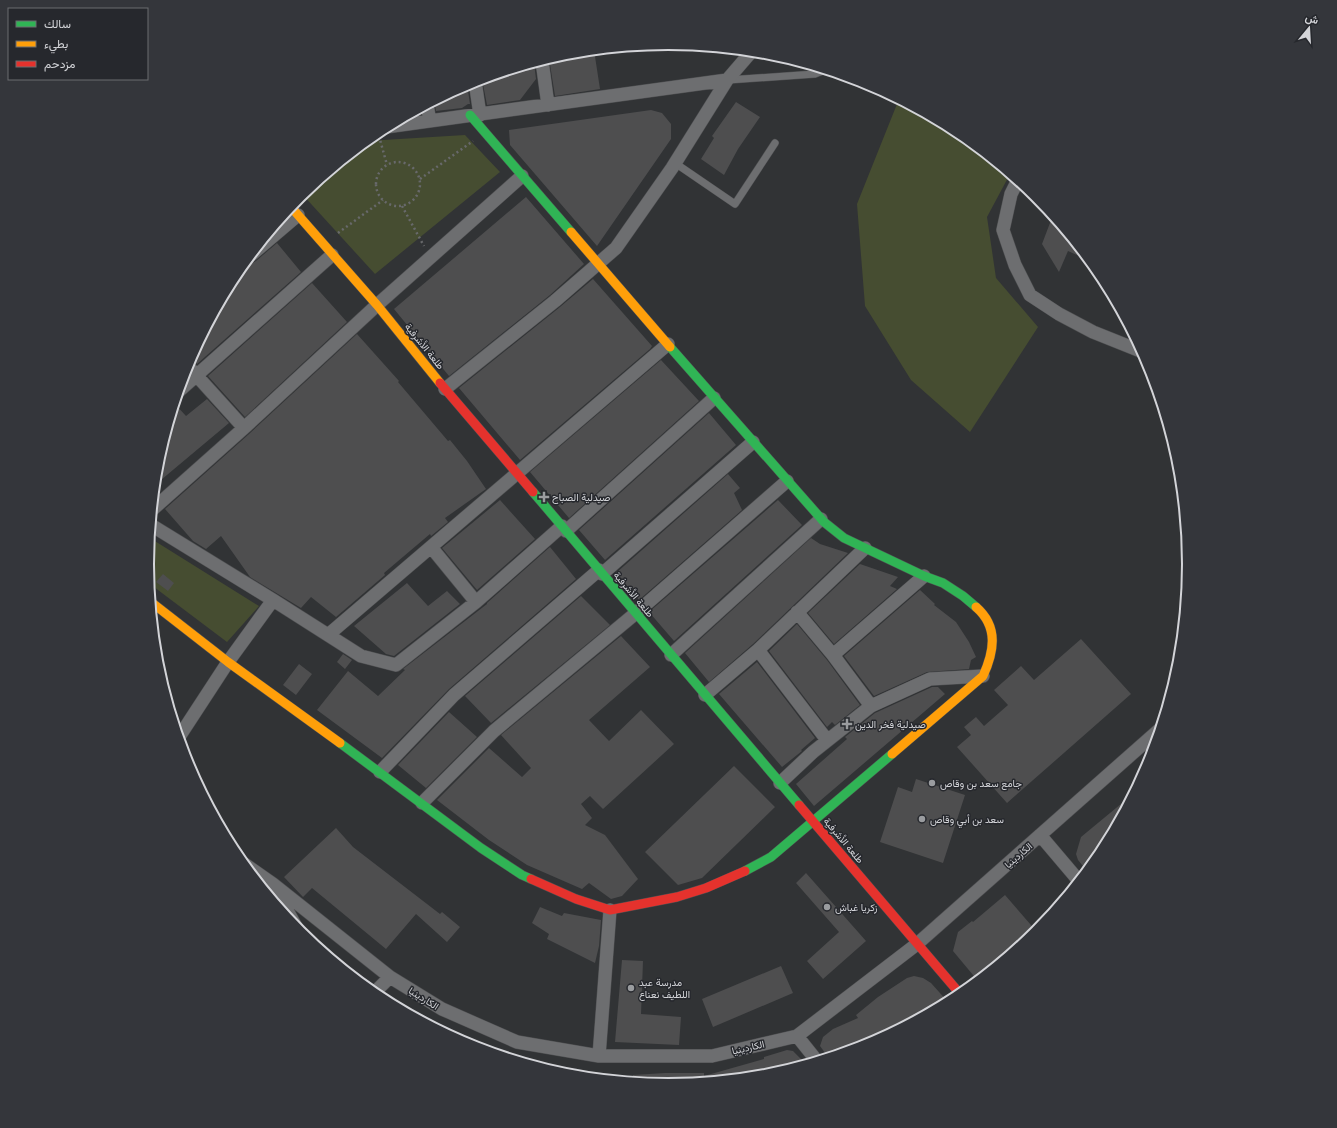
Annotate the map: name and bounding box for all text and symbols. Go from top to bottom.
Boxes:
legend [8,8,148,80]
north arrow [1289,8,1329,48]
text: ش [1304,10,1321,27]
text: سالك [44,16,71,31]
text: بطيء [44,36,68,54]
text: مزدحم [44,56,75,72]
street label: طلعة الأشرفية [402,321,447,372]
place label: صيدلية الصباح [552,491,610,504]
marker: صيدلية الصباح [539,492,549,502]
street label: طلعة الأشرفية [611,569,657,620]
place label: صيدلية فخر الدين [855,718,926,731]
marker: صيدلية فخر الدين [842,719,852,729]
place label: جامع سعد بن وقاص [940,777,1022,790]
marker: جامع سعد بن وقاص [927,778,937,788]
place label: سعد بن أبي وقاص [930,813,1004,828]
marker: سعد بن أبي وقاص [917,814,927,824]
street label: طلعة الأشرفية [821,815,867,866]
street label: الكاردينيا [1002,840,1035,871]
place label: زكريا غباش [835,901,877,914]
marker: زكريا غباش [822,902,832,912]
place label: مدرسة عبد اللطيف نعناع [639,976,690,1001]
marker: مدرسة عبد اللطيف نعناع [626,983,636,993]
street label: الكاردينيا [406,984,441,1013]
street label: الكاردينيا [731,1037,766,1058]

